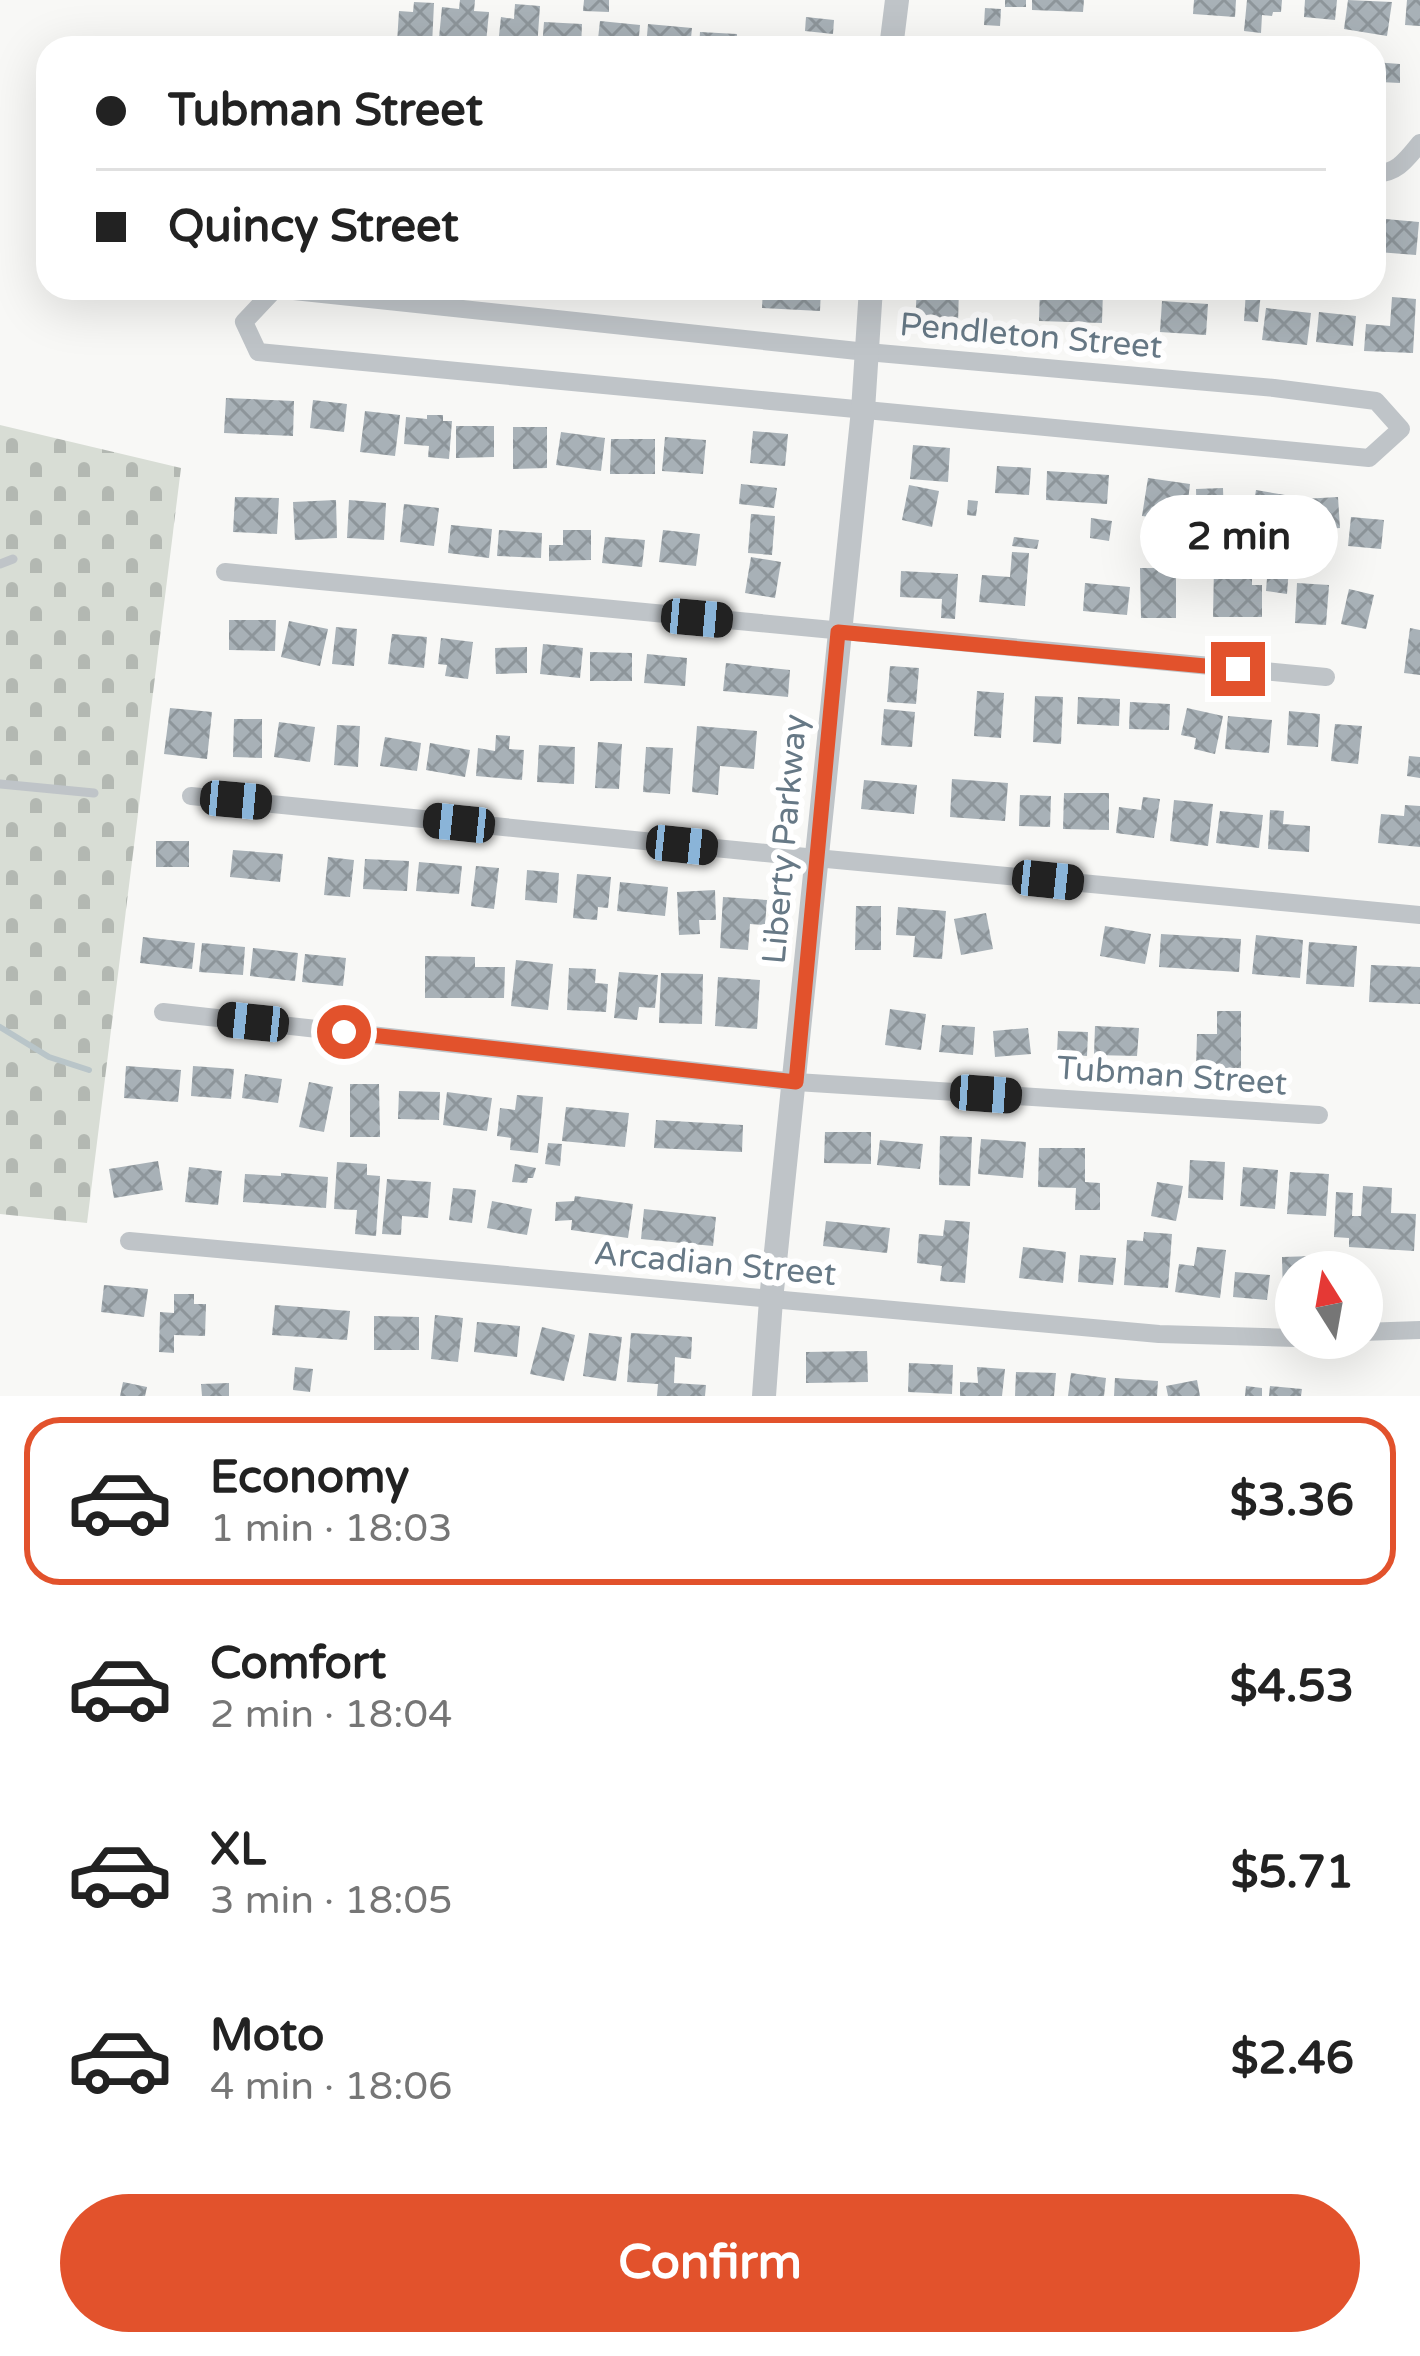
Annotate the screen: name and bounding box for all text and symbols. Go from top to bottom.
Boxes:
text: Tubman Street [168,84,483,138]
text: Quincy Street [168,200,459,254]
street label: Pendleton Street [898,305,1164,367]
callout: 2 min [1139,495,1337,579]
text: 2 min [1187,513,1291,560]
car [660,597,734,639]
route end [1211,642,1265,696]
street label: Liberty Parkway [755,713,815,965]
car [199,779,273,821]
car [421,801,497,845]
car [644,823,720,867]
car [1010,858,1086,902]
car [215,1000,291,1044]
route start [317,1005,371,1059]
street label: Tubman Street [1055,1048,1289,1104]
car [949,1074,1023,1114]
street label: Arcadian Street [592,1234,838,1294]
north arrow [1275,1251,1383,1359]
map controls [1275,1251,1383,1359]
icon: car [66,1447,174,1555]
text: Economy [210,1451,409,1505]
text: $3.36 [1230,1474,1354,1528]
text: 1 min · 18:03 [210,1505,452,1552]
icon: car [66,1633,174,1741]
text: Comfort [210,1637,386,1691]
text: $4.53 [1230,1660,1354,1714]
text: 2 min · 18:04 [210,1691,452,1738]
icon: car [66,1819,174,1927]
text: XL [210,1823,266,1877]
text: $5.71 [1231,1846,1354,1900]
text: 3 min · 18:05 [210,1877,452,1924]
icon: car [66,2005,174,2113]
text: Moto [210,2009,324,2063]
text: $2.46 [1231,2032,1354,2086]
text: 4 min · 18:06 [210,2063,452,2110]
button: Confirm [60,2194,1360,2332]

